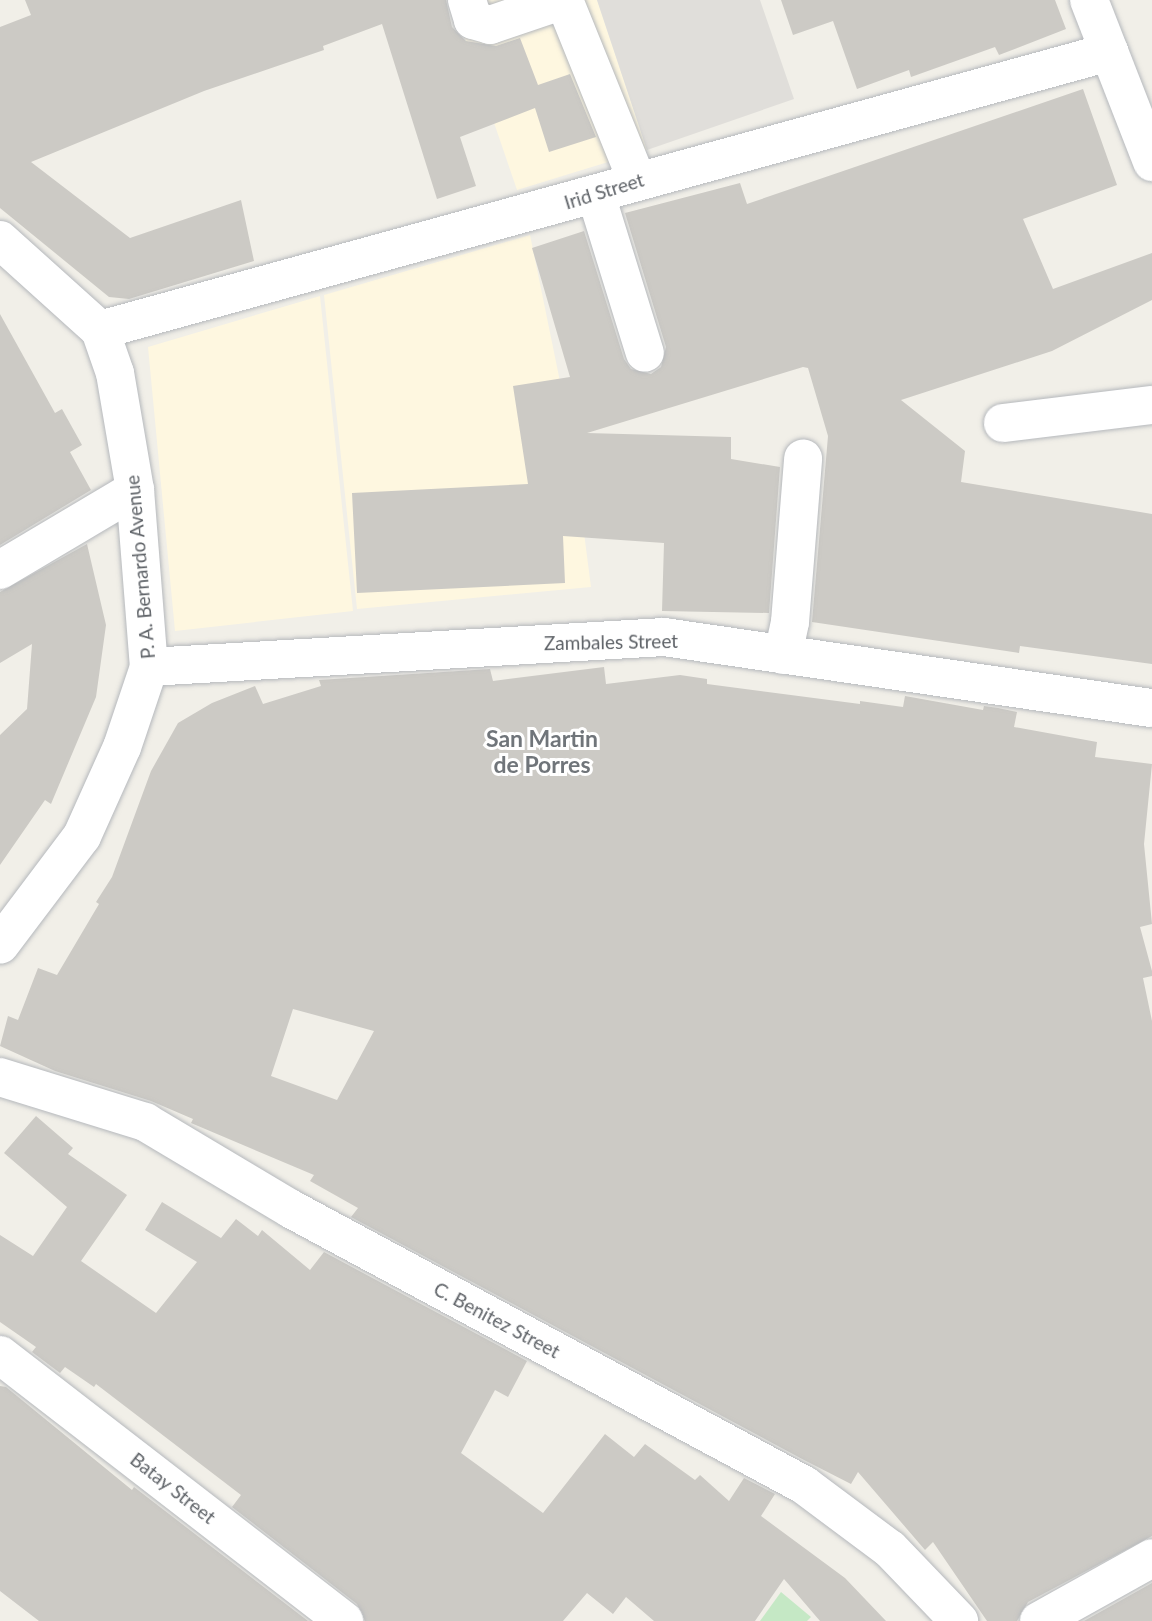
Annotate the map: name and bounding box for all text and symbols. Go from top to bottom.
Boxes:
street label: Irid Street [561,168,647,214]
street label: P. A. Bernardo Avenue [121,473,159,661]
street label: Zambales Street [544,629,678,655]
district label: San Martin de Porres [486,724,598,778]
street label: C. Benitez Street [430,1277,564,1363]
street label: Batay Street [126,1448,220,1528]

